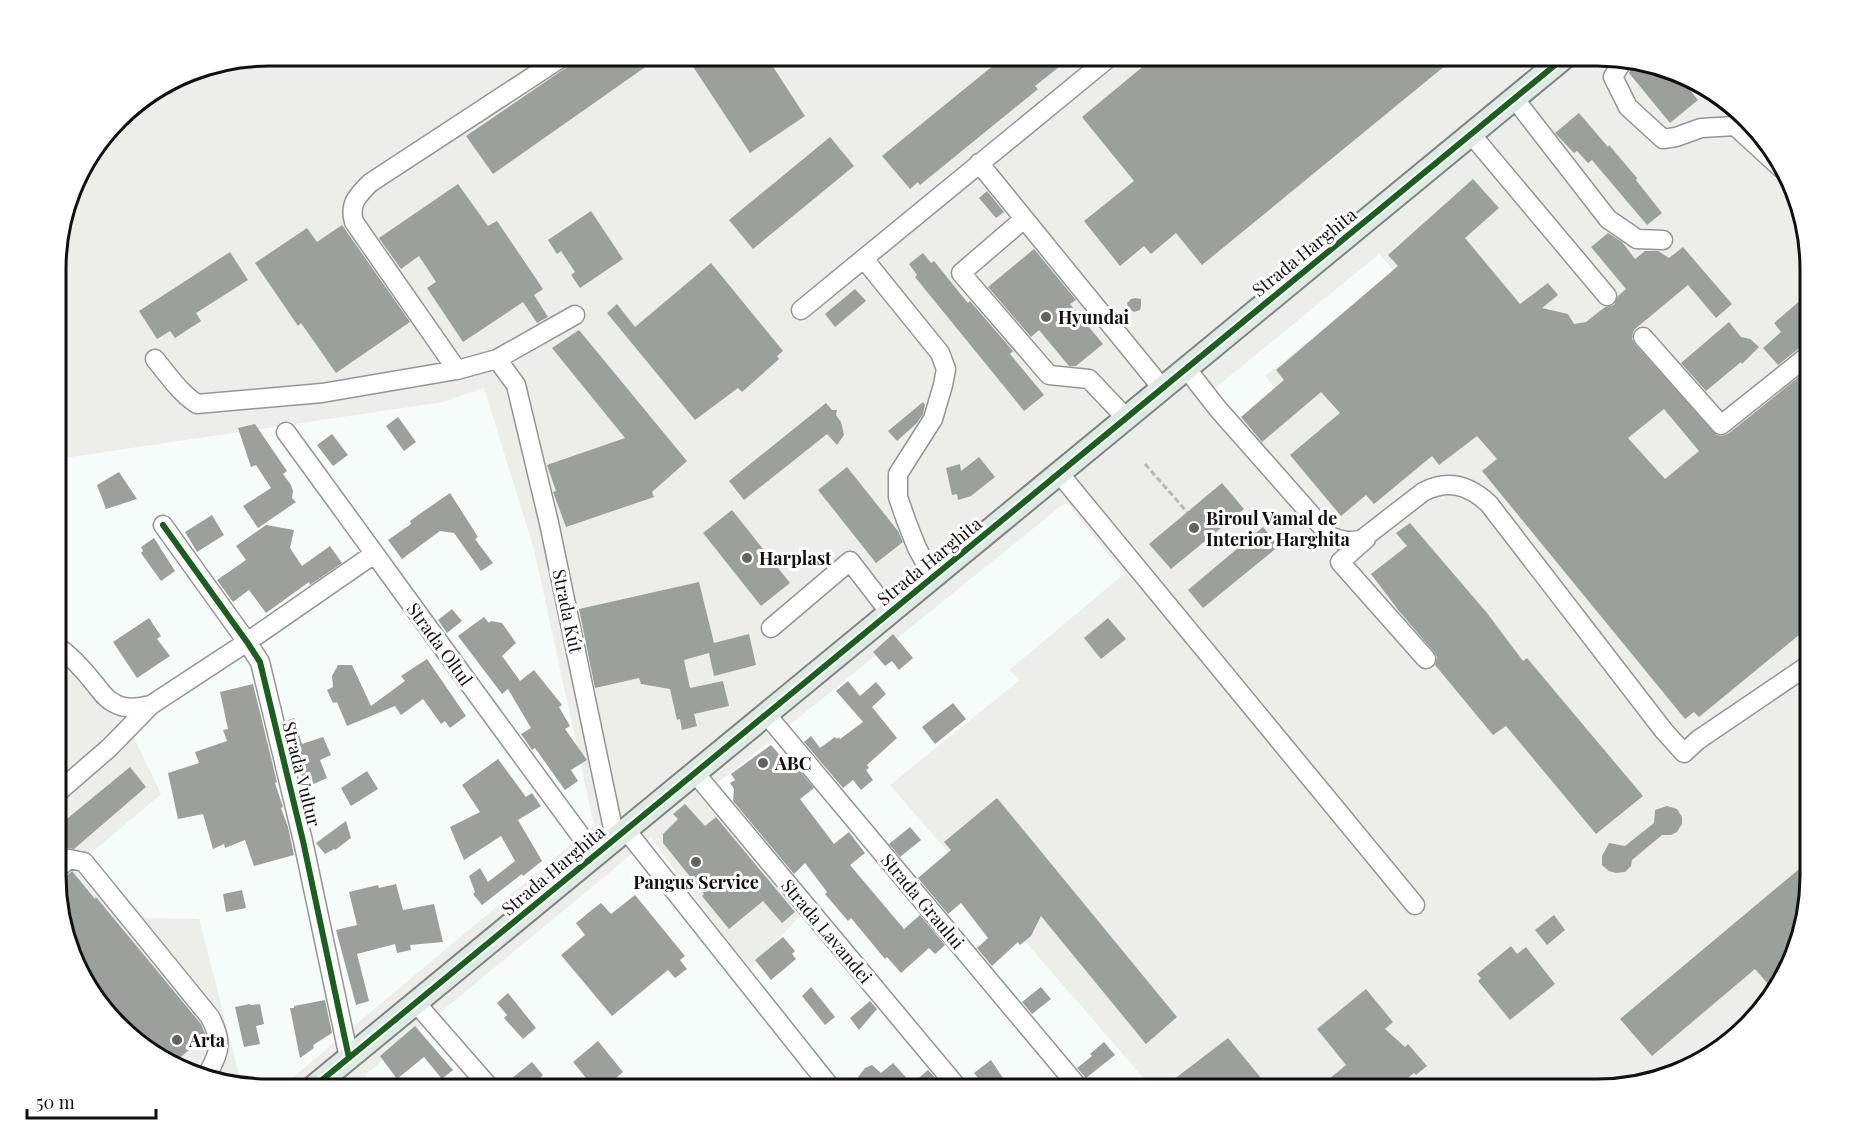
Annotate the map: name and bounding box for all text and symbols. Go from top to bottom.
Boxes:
street label: Strada Harghita [1247,202,1361,302]
place label: Hyundai [1058,305,1130,329]
marker: Hyundai [1039,310,1053,324]
place label: Biroul Vamal de Interior Harghita [1206,506,1350,551]
street label: Strada Harghita [872,511,986,611]
marker: Biroul Vamal de Interior Harghita [1187,521,1201,535]
place label: Harplast [759,546,832,570]
marker: Harplast [740,551,754,565]
street label: Strada Kút [547,567,589,656]
street label: Strada Oltul [402,598,478,690]
street label: Strada Vultur [277,719,327,829]
place label: ABC [774,751,811,775]
marker: ABC [756,756,770,770]
street label: Strada Harghita [496,820,610,920]
street label: Strada Graului [876,848,970,954]
marker: Pangus Service [689,855,703,869]
place label: Pangus Service [633,870,759,894]
street label: Strada Lavandei [776,874,878,988]
place label: Arta [188,1028,226,1052]
marker: Arta [170,1033,184,1047]
scale bar [27,1082,156,1120]
text: 50 m [36,1090,75,1114]

